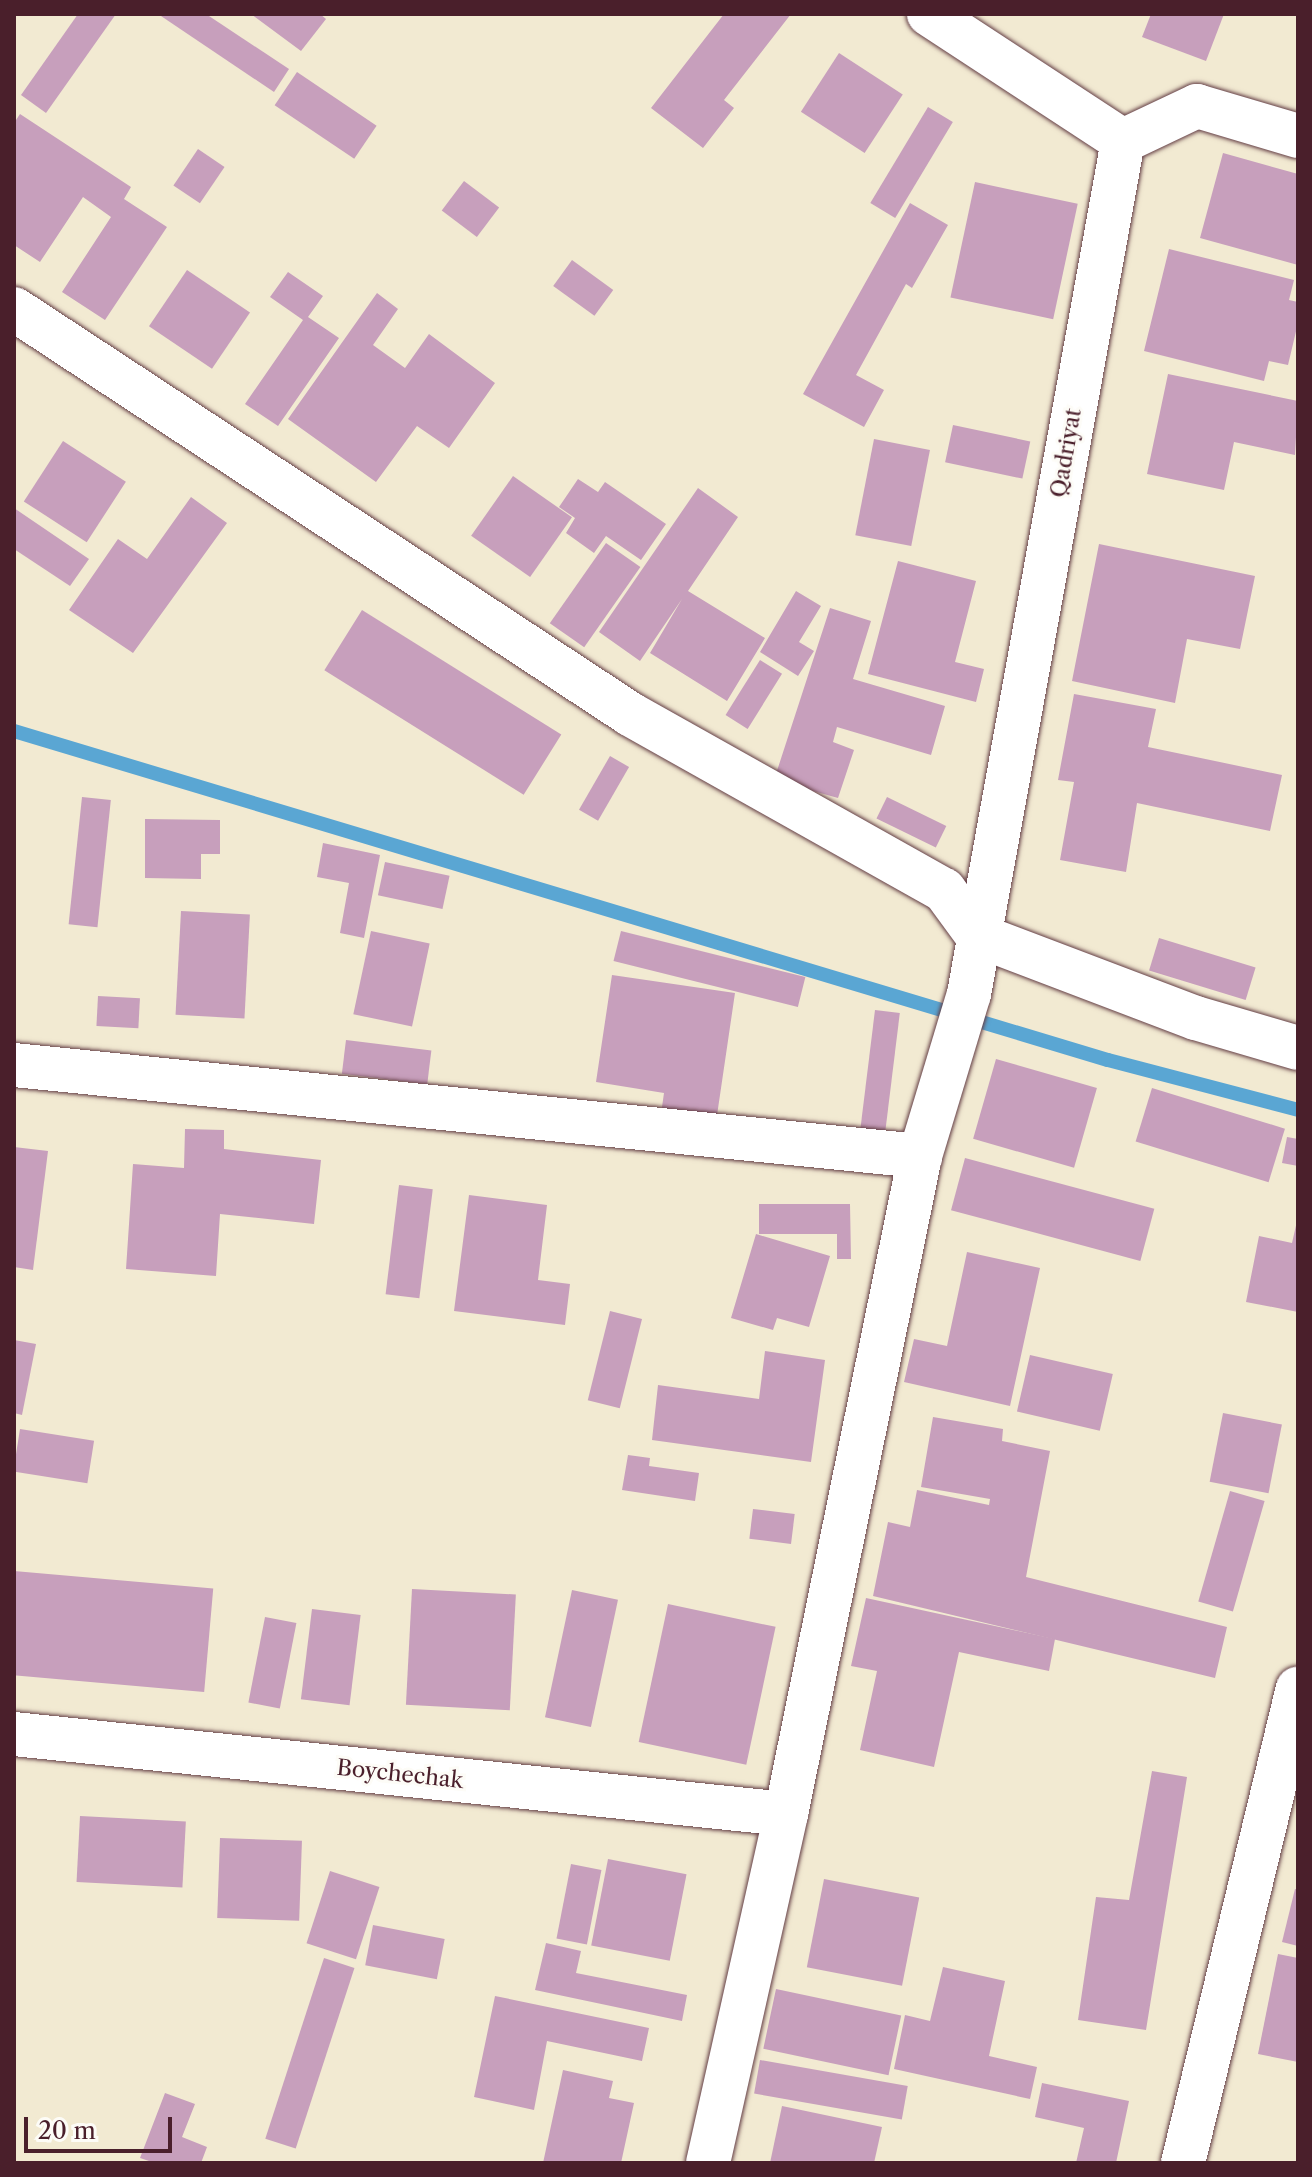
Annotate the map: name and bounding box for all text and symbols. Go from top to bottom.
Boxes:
street label: Qadriyat [1045,406,1087,500]
street label: Boychechak [335,1754,465,1794]
scale bar [28,2101,176,2151]
text: 20 m [38,2116,96,2145]

